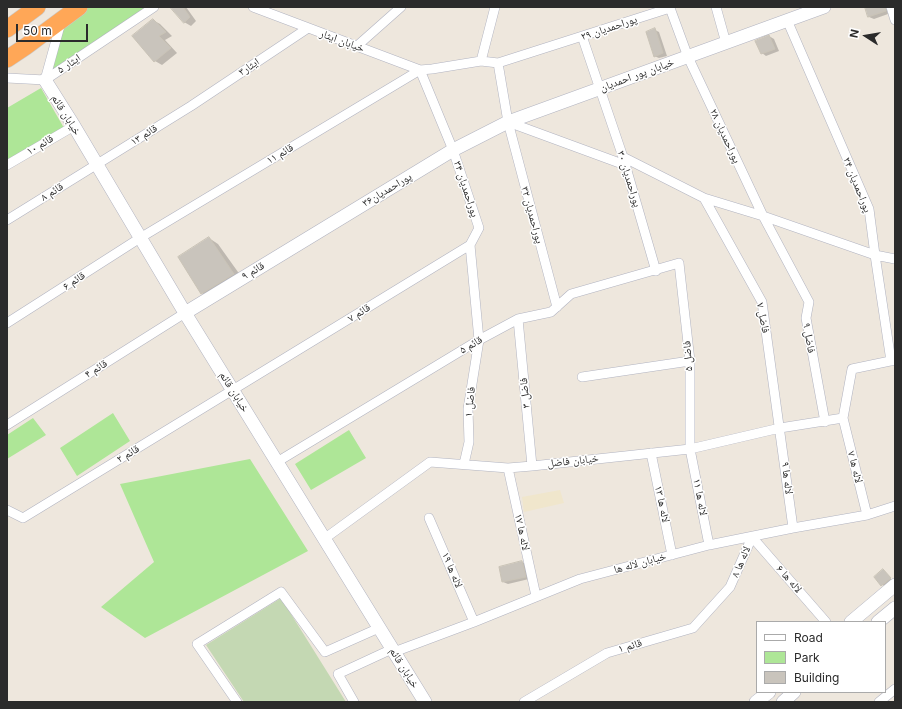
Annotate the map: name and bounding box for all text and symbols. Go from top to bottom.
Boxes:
street label: پوراحمدیان ۲۹ [579,13,639,43]
scale bar [18,16,90,42]
north arrow [846,16,886,56]
text: 50 m [23,23,52,38]
street label: خیابان ایثار [318,27,366,55]
text: N [847,28,862,39]
street label: ایثار ۵ [55,51,83,77]
street label: ایثار۳ [236,55,262,79]
street label: خیابان پور احمدیان [598,56,676,94]
street label: خیابان قائم [48,92,84,138]
street label: پوراحمدیان ۲۸ [707,107,743,165]
street label: قائم ۱۳ [128,122,160,148]
street label: قائم ۱۰ [24,132,56,158]
street label: قائم ۱۱ [264,141,296,167]
street label: پوراحمدیان ۳۰ [614,149,644,209]
street label: پوراحمدیان ۲۴ [840,155,874,215]
street label: پوراحمدیان ۳۴ [451,159,481,219]
street label: پوراحمدیان۳۶ [360,170,414,210]
street label: قائم ۸ [38,180,66,204]
street label: پوراحمدیان ۳۲ [518,185,546,245]
street label: قائم ۹ [239,259,267,283]
street label: قائم ۶ [60,269,88,293]
street label: قائم ۷ [345,301,373,325]
street label: فاضل ۷ [754,302,772,334]
street label: فاضل ۹ [800,322,818,354]
street label: قائم ۵ [457,333,485,357]
street label: فاضل ۵ [680,340,696,372]
street label: قائم ۴ [82,357,110,381]
street label: خیابان قائم [216,369,252,415]
street label: فاضل ۳ [517,377,533,409]
street label: فاضل ۱ [462,386,478,418]
street label: قائم ۲ [114,442,142,466]
street label: لاله ها ۷ [845,450,865,484]
street label: خیابان فاضل [547,452,599,470]
street label: لاله ها ۹ [778,461,796,495]
street label: لاله ها ۱۱ [690,477,710,517]
street label: لاله ها ۱۳ [652,484,672,524]
street label: لاله ها ۱۷ [512,512,532,552]
street label: لاله ها ۸ [729,544,753,580]
street label: لاله ها ۱۹ [439,550,465,590]
street label: خیابان لاله ها [612,550,668,576]
street label: لاله ها ۶ [773,562,805,596]
legend [756,621,886,693]
text: Road [794,630,823,645]
street label: قائم ۱ [617,636,643,656]
street label: خیابان قائم [386,645,422,691]
text: Park [794,650,820,665]
text: Building [794,670,839,685]

